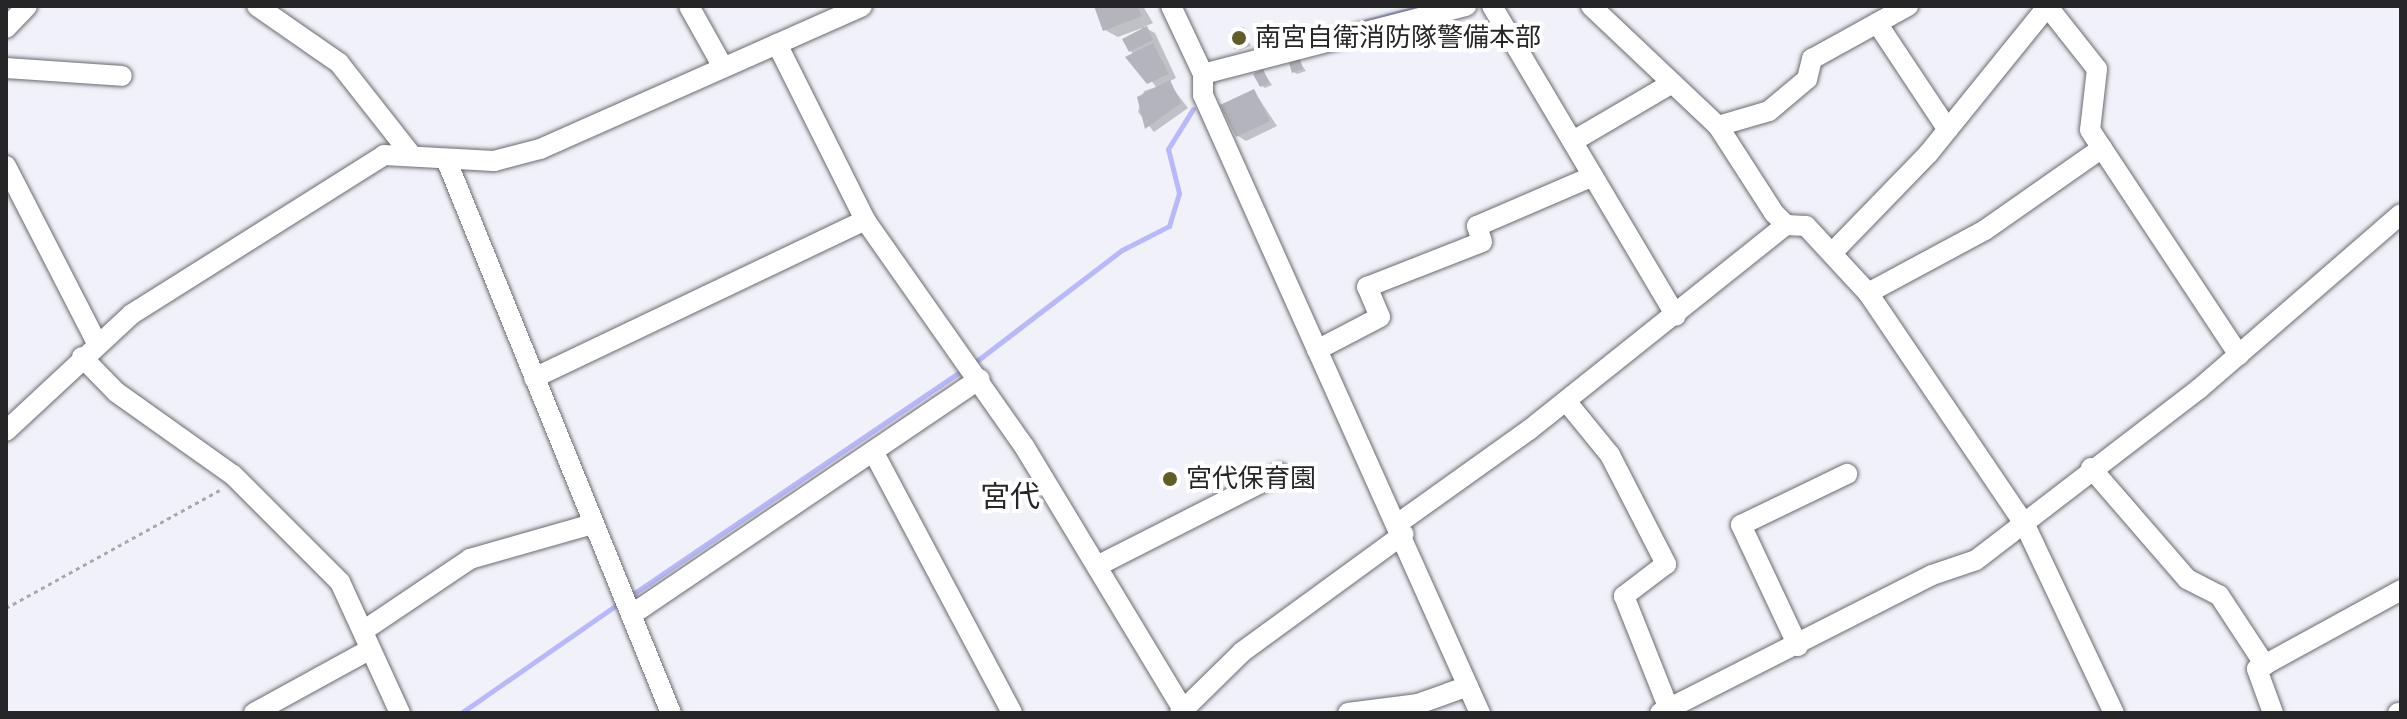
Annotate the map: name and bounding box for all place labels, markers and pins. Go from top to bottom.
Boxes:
place label: 南宮自衛消防隊警備本部 [1255,22,1541,54]
marker: 南宮自衛消防隊警備本部 [1230,29,1248,47]
place label: 宮代保育園 [1186,463,1316,495]
marker: 宮代保育園 [1161,470,1179,488]

